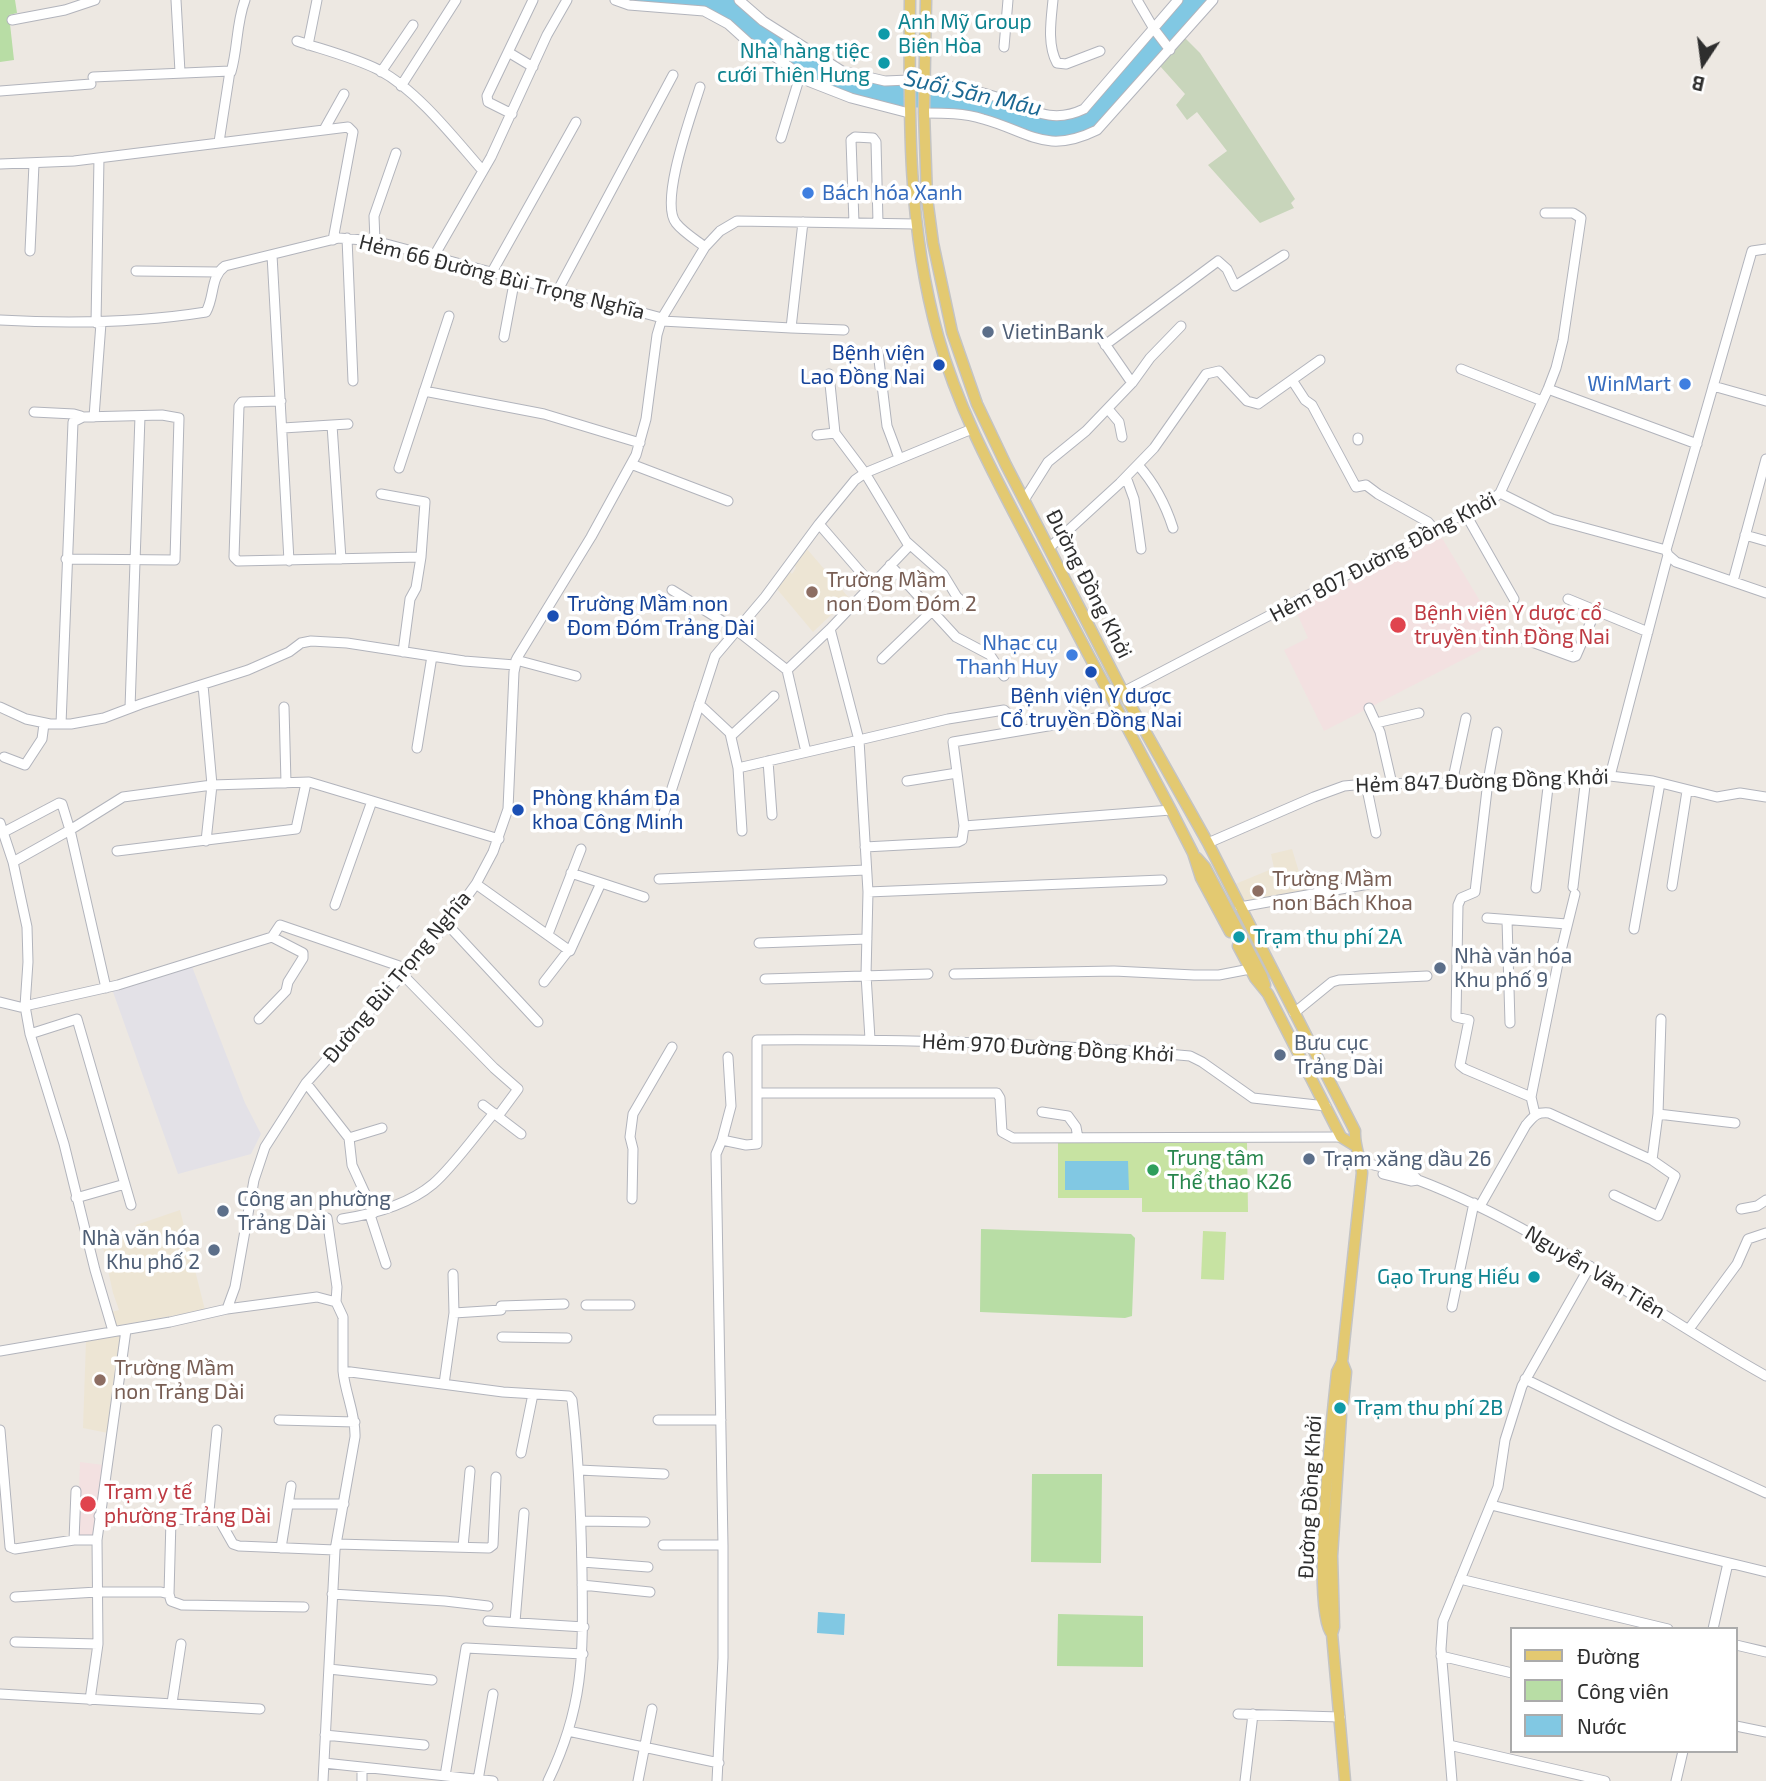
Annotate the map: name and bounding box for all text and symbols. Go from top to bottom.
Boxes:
place label: Anh Mỹ Group Biên Hòa [898,9,1032,59]
marker: Anh Mỹ Group Biên Hòa [876,26,892,42]
north arrow [1668,28,1738,98]
place label: Nhà hàng tiệc cưới Thiên Hưng [717,38,870,88]
marker: Nhà hàng tiệc cưới Thiên Hưng [876,55,892,71]
water label: Suối Săn Máu [901,64,1045,122]
text: B [1690,71,1707,97]
place label: Bách hóa Xanh [822,180,963,206]
marker: Bách hóa Xanh [800,185,816,201]
street label: Hẻm 66 Đường Bùi Trọng Nghĩa [356,229,648,325]
place label: VietinBank [1002,319,1104,345]
marker: VietinBank [980,324,996,340]
place label: Bệnh viện Lao Đồng Nai [800,340,925,390]
marker: Bệnh viện Lao Đồng Nai [931,357,947,373]
place label: WinMart [1587,371,1671,397]
marker: WinMart [1677,376,1693,392]
street label: Hẻm 807 Đường Đồng Khởi [1265,486,1501,628]
street label: Đường Đồng Khởi [1041,505,1137,663]
place label: Trường Mầm non Đom Đóm 2 [826,567,977,617]
marker: Trường Mầm non Đom Đóm 2 [804,584,820,600]
place label: Trường Mầm non Đom Đóm Trảng Dài [567,591,755,641]
place label: Bệnh viện Y dược cổ truyền tỉnh Đồng Nai [1414,600,1610,650]
marker: Trường Mầm non Đom Đóm Trảng Dài [545,608,561,624]
marker: Bệnh viện Y dược cổ truyền tỉnh Đồng Nai [1388,615,1408,635]
place label: Nhạc cụ Thanh Huy [956,630,1058,680]
marker: Nhạc cụ Thanh Huy [1064,647,1080,663]
marker: Bệnh viện Y dược Cổ truyền Đồng Nai [1083,664,1099,680]
place label: Bệnh viện Y dược Cổ truyền Đồng Nai [1000,683,1182,733]
street label: Hẻm 847 Đường Đồng Khởi [1355,764,1609,798]
place label: Phòng khám Đa khoa Công Minh [532,785,684,835]
marker: Phòng khám Đa khoa Công Minh [510,802,526,818]
place label: Trường Mầm non Bách Khoa [1272,866,1413,916]
marker: Trường Mầm non Bách Khoa [1250,883,1266,899]
street label: Đường Bùi Trọng Nghĩa [318,886,476,1068]
place label: Trạm thu phí 2A [1253,924,1402,950]
marker: Trạm thu phí 2A [1231,929,1247,945]
place label: Nhà văn hóa Khu phố 9 [1454,943,1572,993]
marker: Nhà văn hóa Khu phố 9 [1432,960,1448,976]
street label: Hẻm 970 Đường Đồng Khởi [921,1029,1175,1067]
place label: Bưu cục Trảng Dài [1294,1030,1383,1080]
marker: Bưu cục Trảng Dài [1272,1047,1288,1063]
place label: Trung tâm Thể thao K26 [1167,1145,1292,1195]
place label: Trạm xăng dầu 26 [1323,1146,1492,1172]
marker: Trạm xăng dầu 26 [1301,1151,1317,1167]
marker: Trung tâm Thể thao K26 [1145,1162,1161,1178]
place label: Công an phường Trảng Dài [237,1186,391,1236]
marker: Công an phường Trảng Dài [215,1203,231,1219]
street label: Nguyễn Văn Tiên [1520,1220,1670,1324]
place label: Nhà văn hóa Khu phố 2 [82,1225,200,1275]
marker: Nhà văn hóa Khu phố 2 [206,1242,222,1258]
place label: Gạo Trung Hiếu [1377,1264,1520,1290]
marker: Gạo Trung Hiếu [1526,1269,1542,1285]
place label: Trường Mầm non Trảng Dài [114,1355,244,1405]
marker: Trường Mầm non Trảng Dài [92,1372,108,1388]
place label: Trạm thu phí 2B [1354,1395,1503,1421]
marker: Trạm thu phí 2B [1332,1400,1348,1416]
street label: Đường Đồng Khởi [1293,1414,1327,1580]
place label: Trạm y tế phường Trảng Dài [104,1479,271,1529]
marker: Trạm y tế phường Trảng Dài [78,1494,98,1514]
legend [1510,1627,1738,1753]
text: Đường [1577,1643,1640,1668]
text: Công viên [1577,1678,1669,1703]
text: Nước [1577,1713,1627,1738]

